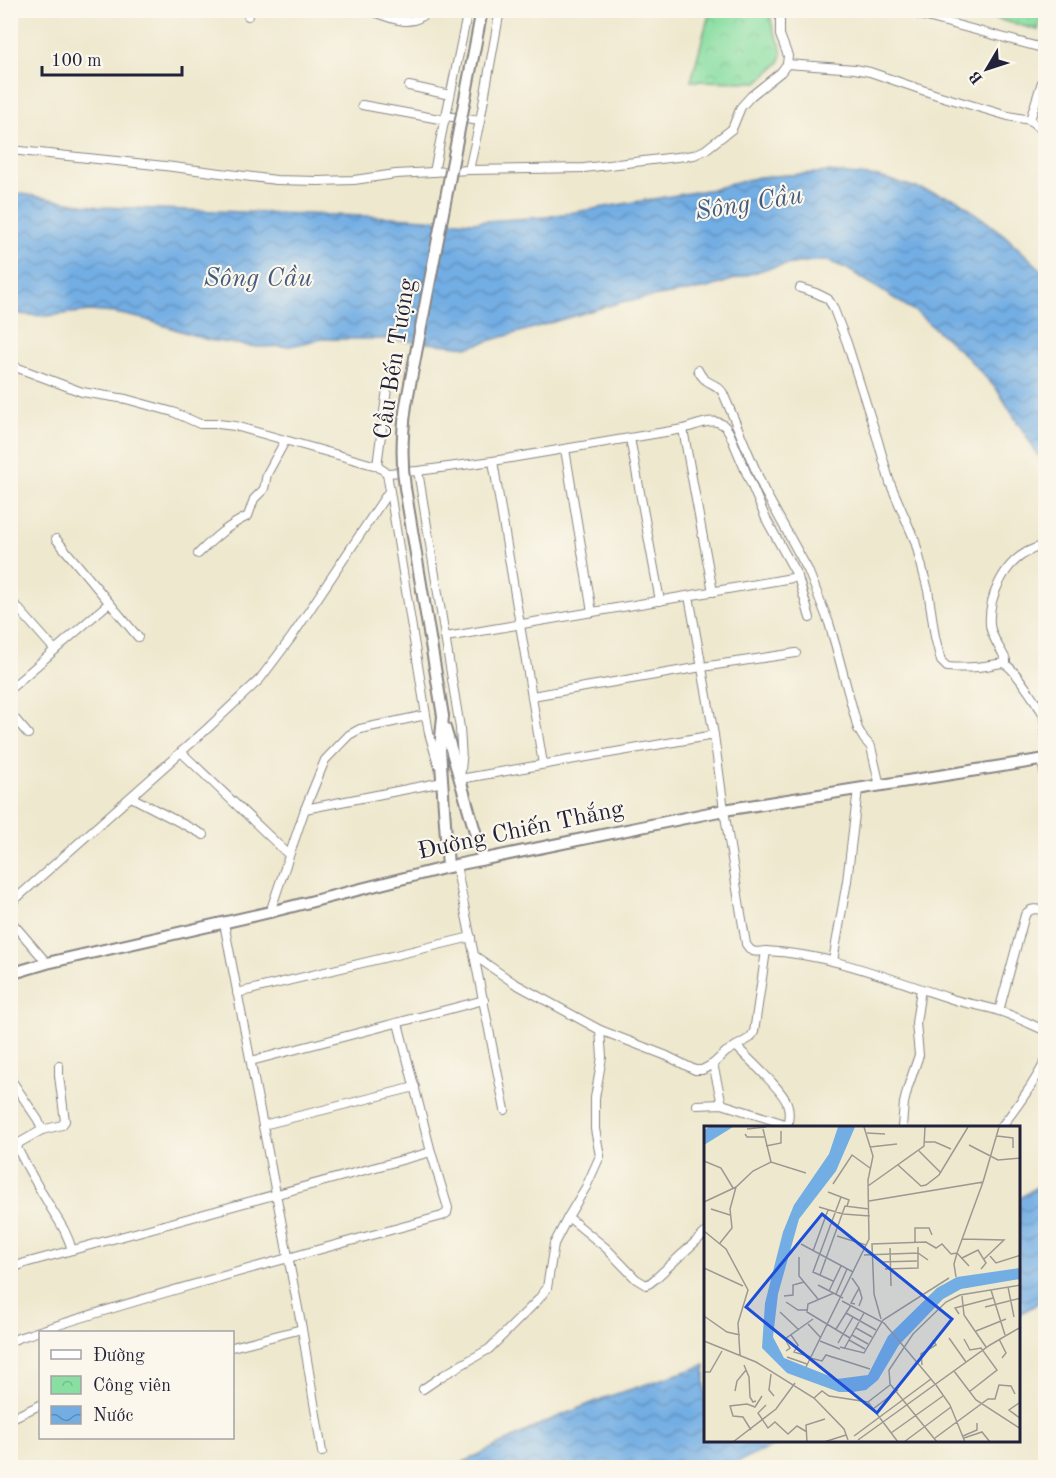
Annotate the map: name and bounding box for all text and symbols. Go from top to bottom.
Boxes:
scale bar [42,39,182,77]
north arrow [957,39,1017,99]
text: 100 m [51,52,102,70]
text: B [967,68,987,87]
water label: Sông Cầu [693,181,805,225]
water label: Sông Cầu [204,264,313,292]
street label: Cầu Bến Tượng [369,277,421,441]
street label: Đường Chiến Thắng [415,795,626,865]
inset map [704,1126,1020,1442]
legend [39,1331,234,1439]
text: Đường [93,1347,145,1365]
text: Công viên [93,1377,171,1395]
text: Nước [93,1407,133,1425]

